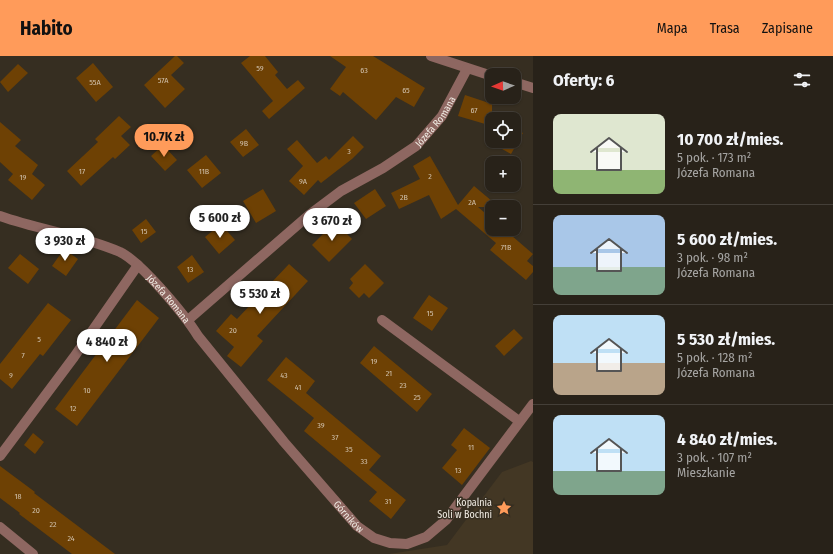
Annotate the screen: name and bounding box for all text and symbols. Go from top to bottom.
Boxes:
text: Habito [20,17,73,40]
text: Mapa [657,20,688,37]
text: Trasa [710,20,740,37]
text: Zapisane [762,20,813,37]
house number: 59 [256,64,264,73]
house number: 63 [360,66,368,75]
north arrow [485,68,521,104]
map controls [485,68,521,236]
icon: filters [791,69,813,91]
text: Oferty: 6 [553,70,614,91]
house number: 57A [158,76,169,85]
house number: 55A [89,78,102,87]
house number: 65 [402,86,410,95]
street label: Józefa Romana [413,94,458,150]
house number: 67 [470,106,478,115]
button: locate [485,112,521,148]
pin: 10.7K zł [123,124,205,158]
text: 10.7K zł [144,129,184,144]
text: 10 700 zł/mies. [677,129,784,150]
icon: home [585,130,633,178]
house number: 9B [240,139,249,148]
house number: 3 [347,147,351,156]
text: 5 pok. · 173 m² [677,150,751,165]
button: + [485,156,521,192]
text: Józefa Romana [677,165,755,180]
house number: 17 [79,167,86,176]
house number: 11B [199,167,210,176]
house number: 2 [428,172,432,181]
house number: 19 [19,173,27,182]
house number: 9A [299,177,308,186]
house number: 2B [400,193,409,202]
house number: 2A [468,198,477,207]
button: − [485,200,521,236]
pin: 5 600 zł [179,205,261,239]
pin: 3 670 zł [291,208,373,242]
text: 5 600 zł [199,210,241,225]
text: 3 670 zł [312,213,352,228]
house number: 15 [141,227,148,236]
pin: 3 930 zł [24,228,106,262]
text: 5 600 zł/mies. [677,229,777,250]
icon: home [585,231,633,279]
text: 3 930 zł [45,233,85,248]
house number: 71B [501,243,512,252]
text: 3 pok. · 98 m² [677,250,748,265]
house number: 13 [187,265,194,274]
text: Józefa Romana [677,265,755,280]
street label: Józefa Romana [144,272,192,326]
pin: 5 530 zł [219,281,301,315]
text: 5 530 zł [240,286,280,301]
house number: 15 [427,309,434,318]
house number: 20 [229,326,237,335]
pin: 4 840 zł [66,329,148,363]
text: 5 530 zł/mies. [677,329,775,350]
icon: home [585,331,633,379]
text: 4 840 zł [86,334,128,349]
house number: 5 [37,335,41,344]
text: 5 pok. · 128 m² [677,350,753,365]
house number: 7 [21,351,25,360]
house number: 19 [370,357,378,366]
text: Józefa Romana [677,365,755,380]
house number: 21 [386,369,392,378]
house number: 9 [9,371,13,380]
house number: 43 [280,371,288,380]
house number: 23 [399,381,407,390]
house number: 41 [295,383,301,392]
house number: 10 [83,386,91,395]
house number: 25 [413,393,421,402]
house number: 12 [70,404,77,413]
house number: 39 [317,421,325,430]
text: 4 840 zł/mies. [677,429,777,450]
icon: home [585,431,633,479]
house number: 37 [332,433,339,442]
house number: 11 [468,443,474,452]
house number: 35 [345,445,353,454]
text: 3 pok. · 107 m² [677,450,752,465]
house number: 33 [360,457,368,466]
text: Mieszkanie [677,465,735,480]
house number: 13 [455,466,462,475]
house number: 18 [14,492,22,501]
house number: 31 [385,497,391,506]
place label: Kopalnia Soli w Bochni [437,497,492,521]
street label: Górników [331,499,366,536]
place icon: Kopalnia Soli w Bochni [495,499,513,517]
house number: 20 [32,506,40,515]
house number: 22 [49,520,57,529]
house number: 24 [67,534,75,543]

